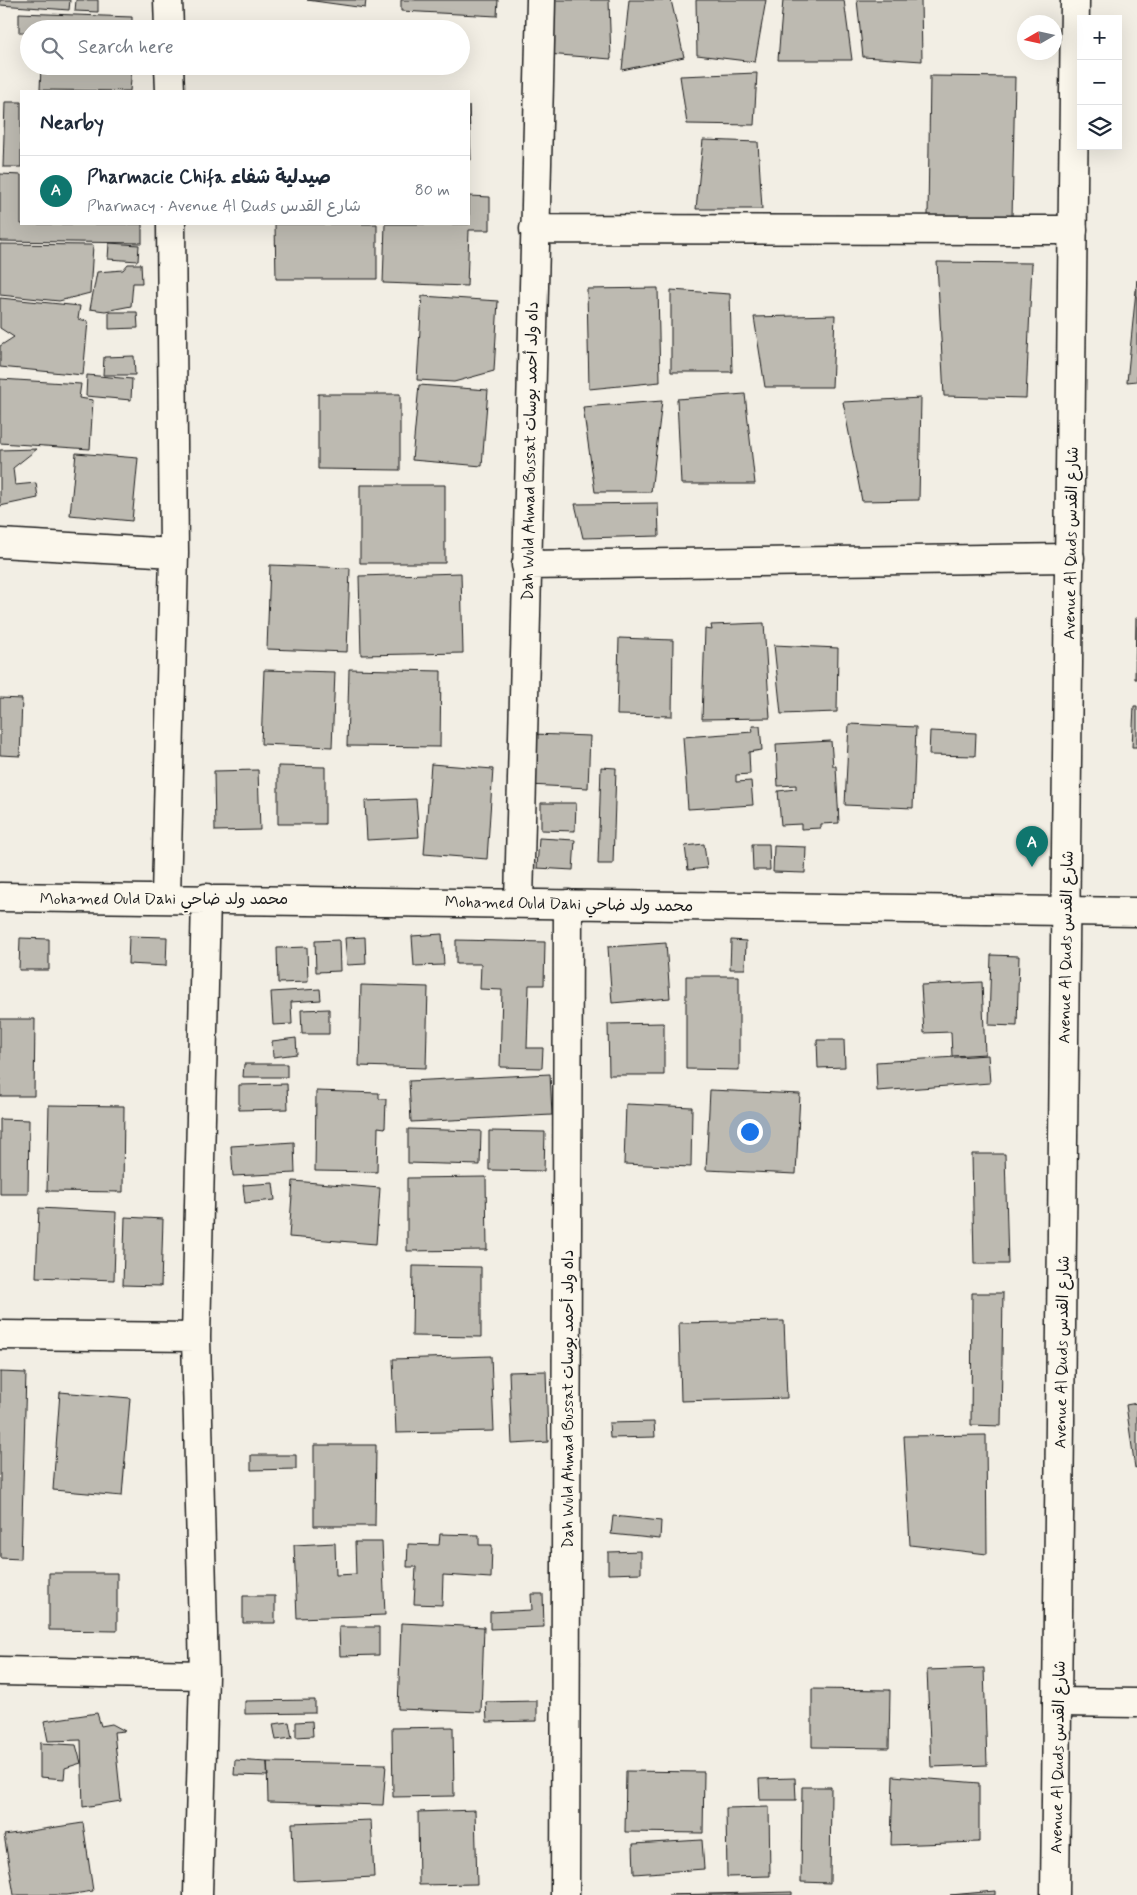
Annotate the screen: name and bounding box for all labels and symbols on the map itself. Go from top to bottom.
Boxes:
north arrow [1017,15,1062,60]
street label: Dah Wuld Ahmad Bussat داه ولد أحمد بوسات [517,301,544,601]
street label: Avenue Al Quds شارع القدس [1059,446,1084,640]
pin: A [1016,826,1048,867]
street label: Avenue Al Quds شارع القدس [1054,850,1079,1044]
street label: Mohamed Ould Dahi محمد ولد ضاحي [40,889,288,913]
street label: Mohamed Ould Dahi محمد ولد ضاحي [444,892,693,920]
your location [737,1119,763,1145]
street label: Dah Wuld Ahmad Bussat داه ولد أحمد بوسات [558,1249,579,1549]
street label: Avenue Al Quds شارع القدس [1050,1255,1075,1449]
street label: Avenue Al Quds شارع القدس [1046,1660,1071,1854]

